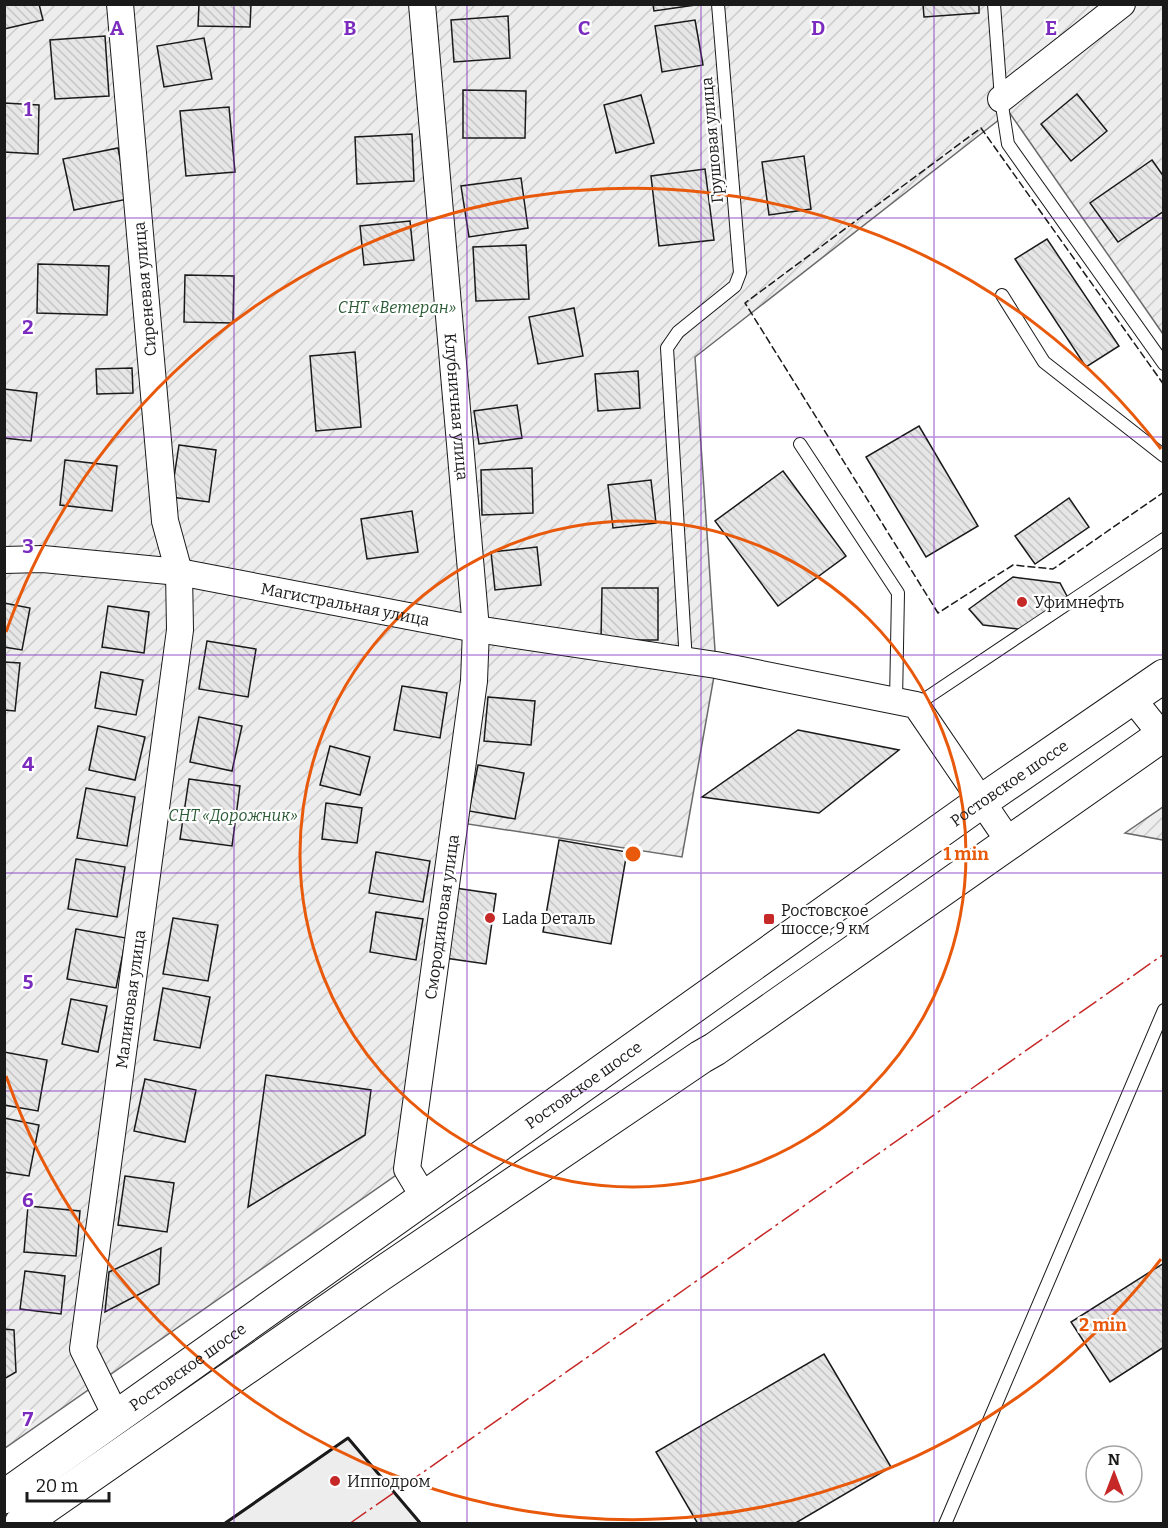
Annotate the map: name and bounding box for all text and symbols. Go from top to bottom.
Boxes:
text: A [110,16,125,40]
text: B [344,16,357,40]
text: C [578,16,590,40]
text: D [811,16,825,40]
text: E [1045,16,1057,40]
street label: Грушовая улица [697,76,727,204]
text: 1 [24,97,33,121]
street label: Сиреневая улица [130,221,160,357]
park label: СНТ «Ветеран» [338,298,456,317]
text: 2 [22,315,34,339]
street label: Клубничная улица [441,332,473,481]
text: 3 [22,534,34,558]
street label: Магистральная улица [259,578,432,629]
place label: Уфимнефть [1034,593,1124,612]
marker: Уфимнефть [1015,595,1029,609]
street label: Ростовское шоссе [947,735,1071,830]
text: 4 [22,752,34,776]
park label: СНТ «Дорожник» [168,806,298,825]
street label: Смородиновая улица [421,833,463,1001]
text: 1 min [943,843,989,865]
centre of rings [623,844,643,864]
place label: Ростовское шоссе, 9 км [781,901,870,938]
place label: Lada Dеталь [502,909,595,928]
marker: Lada Dеталь [483,911,497,925]
marker: Ростовское шоссе, 9 км [762,912,776,926]
street label: Малиновая улица [111,928,149,1070]
text: 5 [23,970,34,994]
street label: Ростовское шоссе [521,1037,645,1133]
text: 6 [22,1188,34,1212]
text: 2 min [1079,1314,1127,1336]
street label: Ростовское шоссе [125,1319,249,1414]
text: 7 [23,1407,34,1431]
north arrow [1084,1444,1144,1504]
text: N [1108,1450,1120,1469]
scale bar [27,1465,110,1503]
place label: Ипподром [347,1472,430,1491]
marker: Ипподром [328,1474,342,1488]
text: 20 m [36,1475,78,1497]

